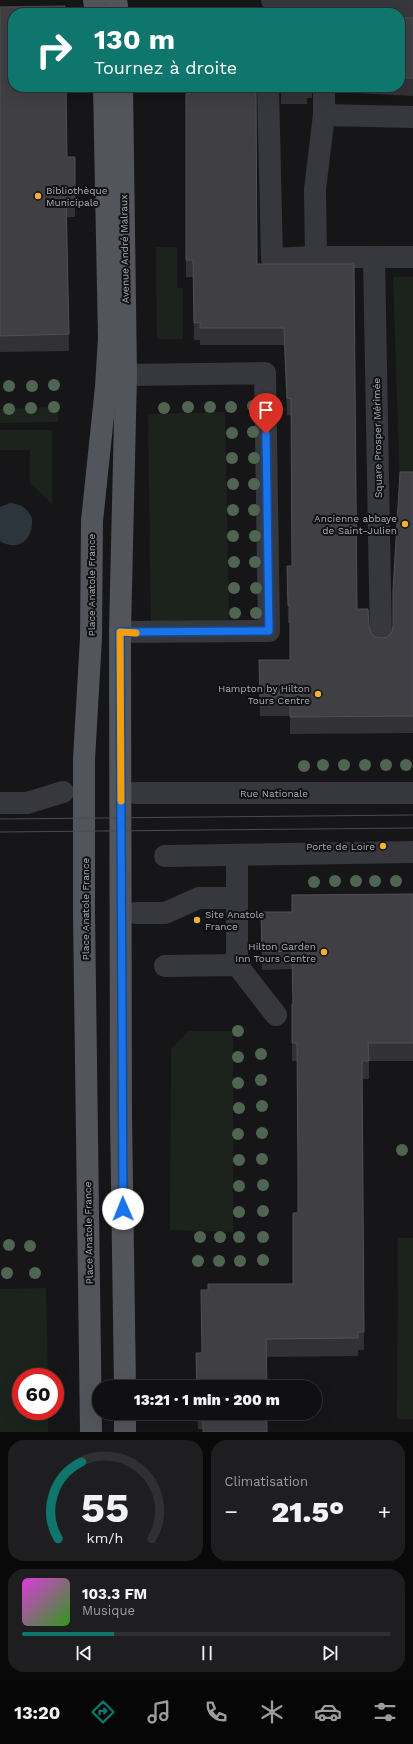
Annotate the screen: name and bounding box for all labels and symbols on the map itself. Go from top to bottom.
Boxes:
place label: Bibliothèque Municipale [46,185,108,208]
marker: Bibliothèque Municipale [33,191,43,201]
street label: Avenue André Malraux [118,194,131,304]
street label: Square Prosper Mérimée [371,378,384,498]
pin [249,393,283,434]
place label: Ancienne abbaye de Saint-Julien [314,513,397,536]
marker: Ancienne abbaye de Saint-Julien [400,519,410,529]
street label: Place Anatole France [86,533,97,636]
place label: Hampton by Hilton Tours Centre [218,683,310,706]
marker: Hampton by Hilton Tours Centre [313,689,323,699]
street label: Rue Nationale [240,788,308,799]
place label: Porte de Loire [306,841,375,852]
marker: Porte de Loire [378,841,388,851]
street label: Place Anatole France [80,857,91,960]
place label: Site Anatole France [205,909,264,932]
marker: Site Anatole France [192,915,202,925]
place label: Hilton Garden Inn Tours Centre [235,941,316,964]
marker: Hilton Garden Inn Tours Centre [319,947,329,957]
street label: Place Anatole France [82,1181,95,1284]
position arrow [102,1188,144,1230]
speed limit sign: 60 [12,1368,64,1420]

